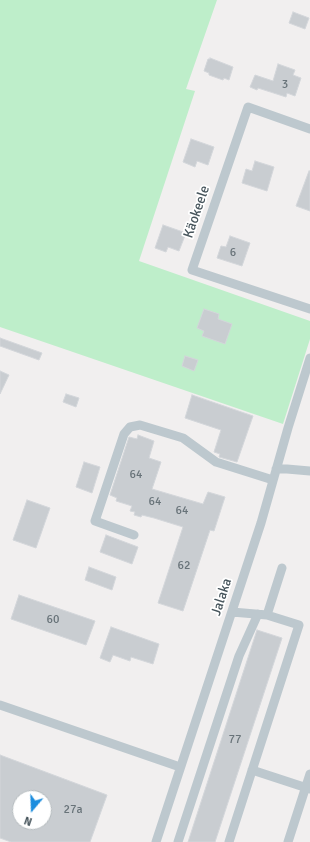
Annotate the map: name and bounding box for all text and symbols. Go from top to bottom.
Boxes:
house number: 3 [282,78,288,92]
street label: Käokeele [180,184,214,240]
house number: 6 [230,246,236,260]
house number: 64 [130,468,142,482]
house number: 64 [149,495,161,509]
house number: 64 [176,504,188,518]
house number: 62 [178,559,190,573]
street label: Jalaka [208,576,236,618]
house number: 60 [47,613,59,627]
house number: 77 [229,733,241,747]
north arrow [12,790,52,830]
house number: 27a [63,803,83,817]
text: N [23,813,34,828]

